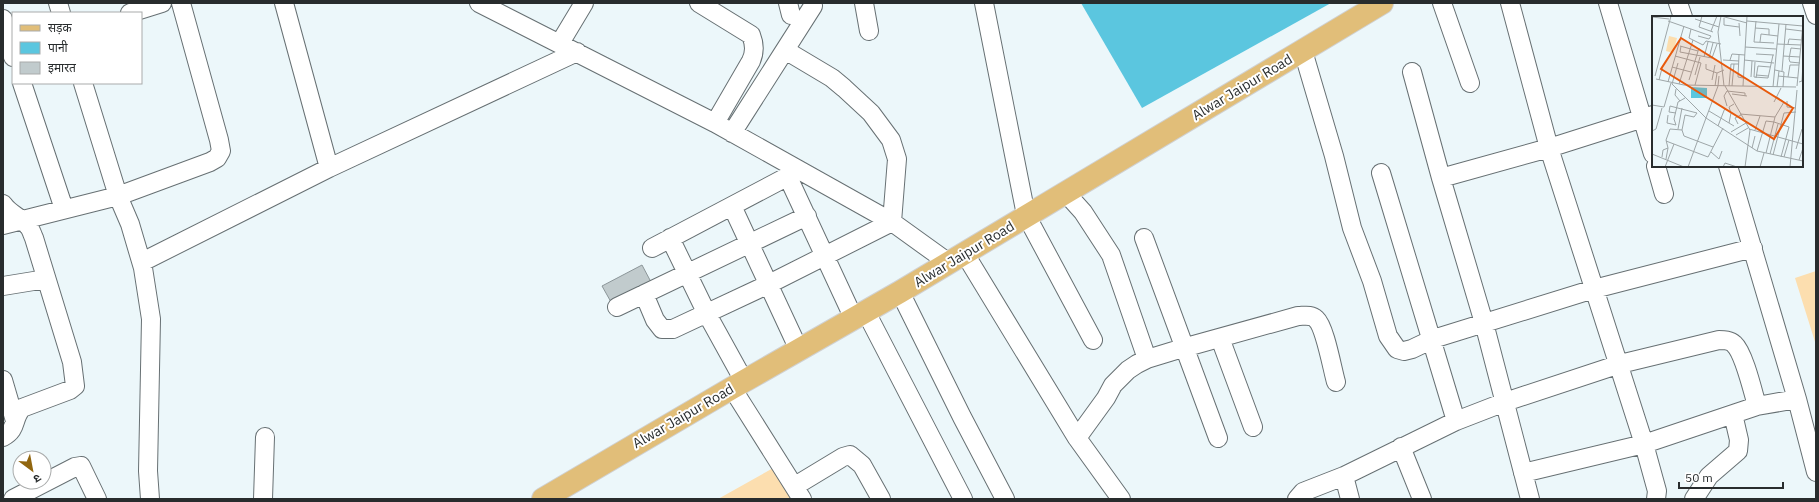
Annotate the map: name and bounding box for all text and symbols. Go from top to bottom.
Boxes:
legend [12,12,142,84]
inset map [1652,16,1803,167]
text: सड़क [48,20,73,35]
text: पानी [48,40,69,55]
street label: Alwar Jaipur Road [1188,50,1296,124]
text: इमारत [48,60,77,75]
street label: Alwar Jaipur Road [910,217,1018,291]
street label: Alwar Jaipur Road [629,380,737,452]
north arrow [12,450,52,490]
scale bar [1679,464,1783,490]
text: 50 m [1685,470,1713,485]
text: उ [30,471,44,486]

